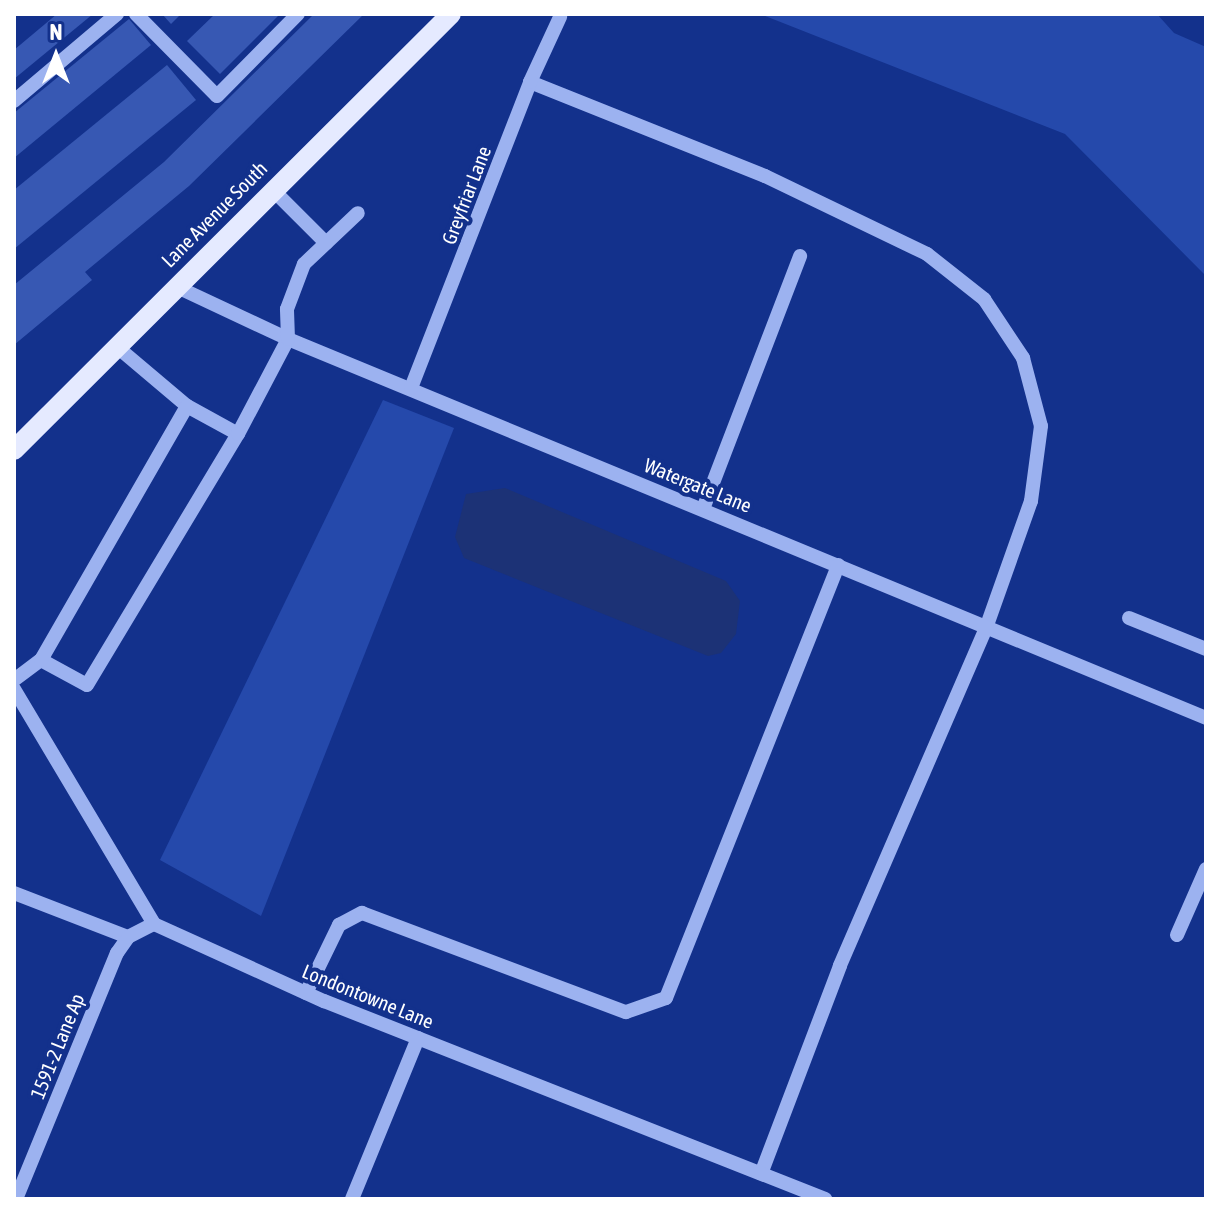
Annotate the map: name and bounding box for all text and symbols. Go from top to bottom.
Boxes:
north arrow [16,16,96,96]
text: N [50,19,62,45]
street label: Greyfriar Lane [436,142,496,248]
street label: Lane Avenue South [156,156,272,272]
street label: Watergate Lane [641,453,755,517]
street label: Londontowne Lane [299,959,437,1033]
street label: 1591-2 Lane Ap [25,990,89,1102]

